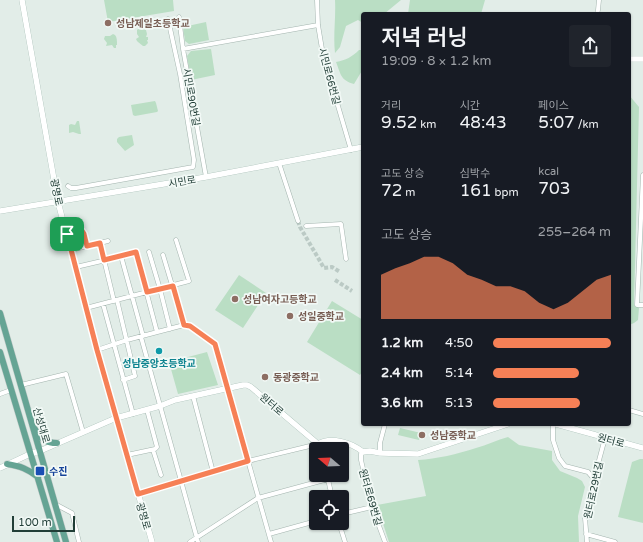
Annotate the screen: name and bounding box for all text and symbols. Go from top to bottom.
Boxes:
place label: 성남제일초등학교 [116,17,190,30]
marker: 성남제일초등학교 [103,18,113,28]
text: 저녁 러닝 [381,25,468,51]
button: share [569,25,611,67]
street label: 시민로66번길 [316,46,342,106]
text: 19:09 · 8 × 1.2 km [381,53,492,69]
street label: 시민로90번길 [180,67,202,127]
text: 거리 [381,99,401,112]
text: 시간 [460,99,480,112]
text: 페이스 [538,99,569,112]
text: 9.52 [381,112,417,133]
text: 48:43 [460,112,507,133]
text: 5:07 [538,112,575,133]
text: km [417,118,436,131]
text: /km [575,118,599,131]
text: kcal [538,165,559,178]
text: 고도 상승 [381,167,424,180]
text: 심박수 [460,167,490,180]
street label: 시민로 [168,174,197,190]
street label: 광명로 [47,177,65,207]
text: 703 [538,178,570,199]
text: 72 [381,180,402,201]
text: 161 [460,180,492,201]
text: m [402,186,415,199]
text: bpm [492,186,519,199]
pin [50,217,84,251]
icon: arrive [56,223,78,245]
text: 255–264 m [538,224,611,240]
text: 고도 상승 [381,227,432,243]
place label: 성남여자고등학교 [243,293,317,306]
marker: 성남여자고등학교 [230,294,240,304]
place label: 성일중학교 [298,310,344,323]
marker: 성일중학교 [285,311,295,321]
text: 1.2 km [381,335,423,351]
text: 4:50 [445,335,473,351]
marker: 성남중앙초등학교 [154,346,164,356]
place label: 성남중앙초등학교 [122,357,196,370]
text: 2.4 km [381,365,423,381]
text: 5:14 [445,365,473,381]
place label: 동광중학교 [273,371,319,384]
marker: 동광중학교 [260,372,270,382]
street label: 원터로 [257,391,286,418]
text: 3.6 km [381,395,423,411]
text: 5:13 [445,395,473,411]
street label: 산성대로 [30,406,52,445]
place label: 성남중학교 [430,429,476,442]
marker: 성남중학교 [417,430,427,440]
street label: 원터로 [596,432,626,450]
north arrow [309,442,349,482]
map controls [309,442,349,530]
street label: 원터로29번길 [582,460,606,520]
marker: 수진 [34,465,46,477]
place label: 수진 [49,466,67,478]
street label: 원터로69번길 [356,467,384,527]
button: locate [309,490,349,530]
street label: 광명로 [133,501,153,531]
scale bar [12,514,75,533]
text: 100 m [18,516,52,529]

